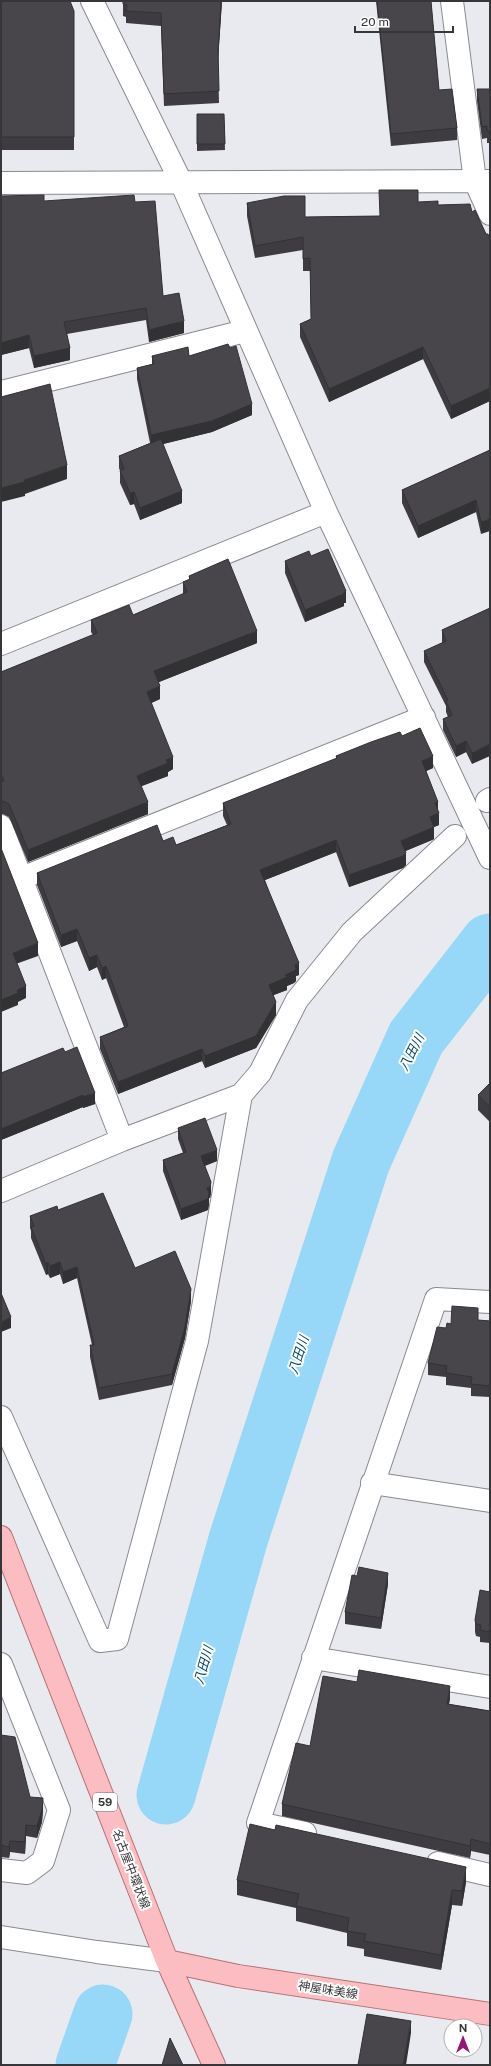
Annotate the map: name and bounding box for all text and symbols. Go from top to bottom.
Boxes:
scale bar [355,8,453,34]
text: 20 m [361,15,389,29]
water label: 八田川 [396,1030,428,1073]
water label: 八田川 [285,1332,312,1376]
water label: 八田川 [191,1642,217,1686]
road number: 59 [93,1793,117,1811]
street label: 名古屋中環状線 [109,1827,153,1911]
street label: 神屋味美線 [297,1978,359,2002]
north arrow [443,2018,483,2058]
text: N [459,2022,467,2034]

